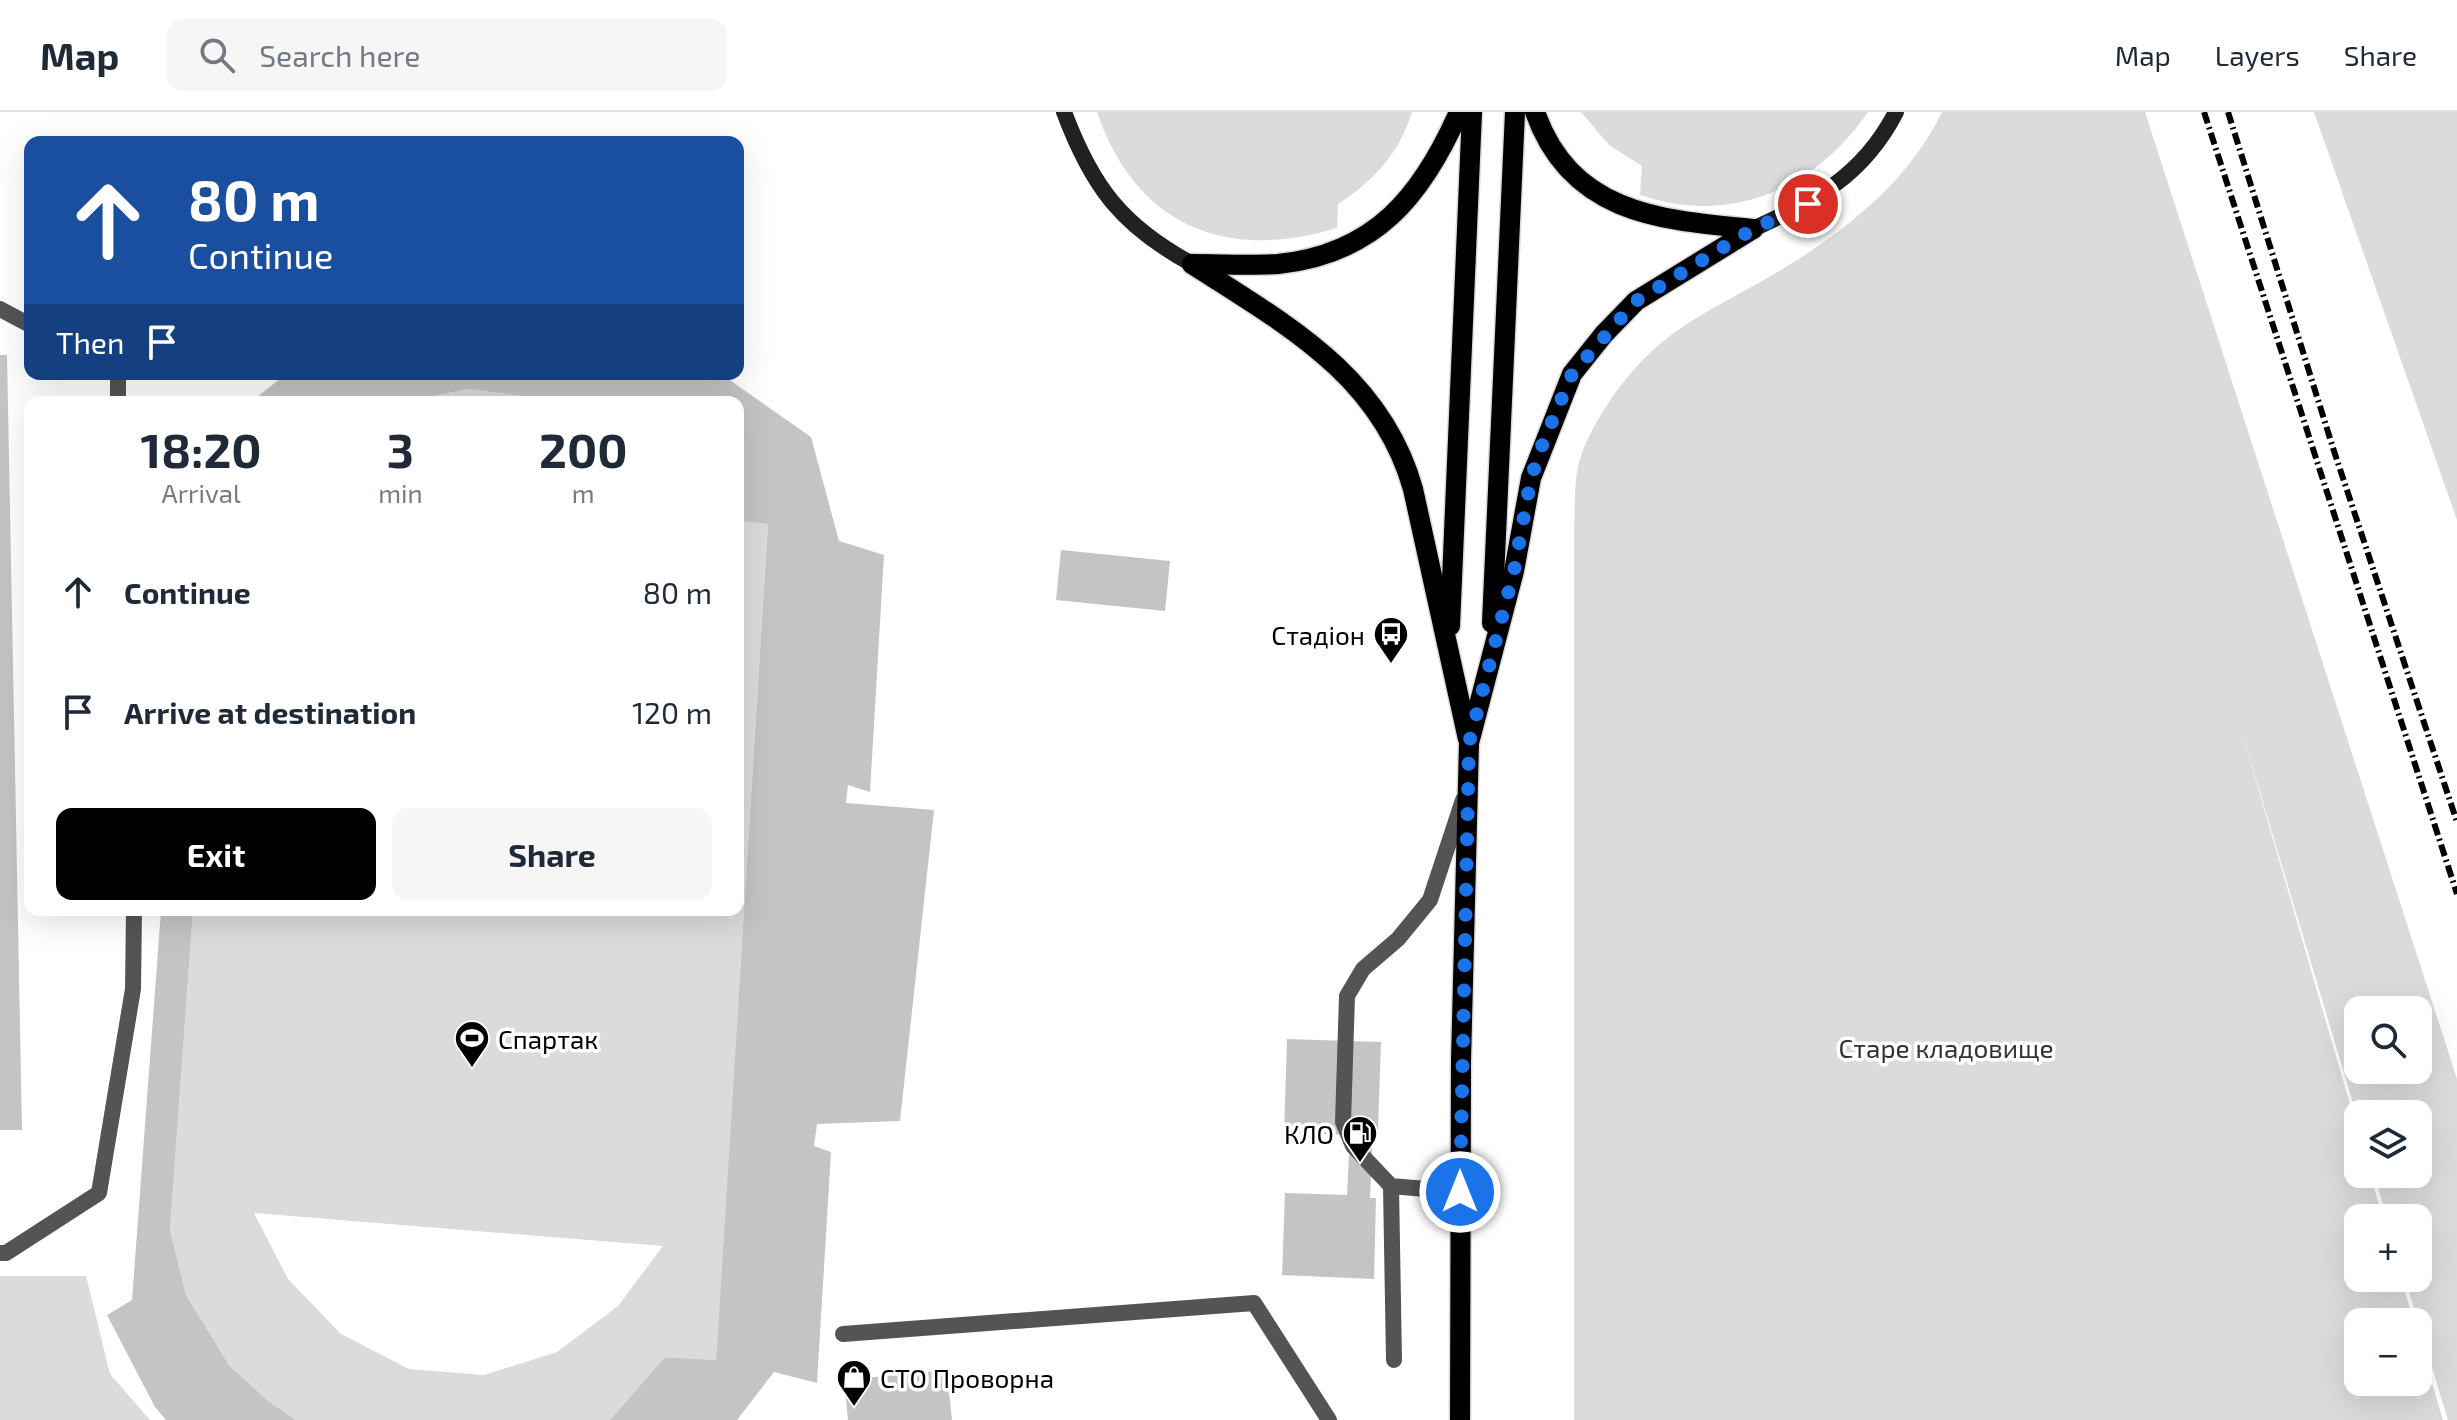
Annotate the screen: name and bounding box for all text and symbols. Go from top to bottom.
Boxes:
search box [167,19,727,91]
text: Map [40,32,119,78]
icon: search [195,33,239,77]
text: Search here [259,37,420,73]
text: Map [2115,38,2171,72]
text: Layers [2215,38,2300,72]
text: Share [2344,38,2417,72]
text: 80 m [188,165,320,232]
icon: ahead [56,168,160,272]
pin [1774,170,1842,238]
icon: arrive [1786,182,1830,226]
text: Continue [188,233,333,276]
icon: arrive [140,320,184,364]
text: Then [56,324,124,360]
text: 18:20 [141,420,262,478]
text: 3 [387,420,414,478]
text: 200 [539,420,627,478]
text: Arrival [162,477,241,508]
text: min [378,477,423,508]
text: m [572,477,595,508]
icon: ahead [56,570,100,614]
text: Continue [124,574,251,610]
text: 80 m [643,574,712,610]
bus stop icon: Стадіон [1372,615,1410,665]
place label: Стадіон [1271,619,1365,650]
icon: arrive [56,690,100,734]
text: Arrive at destination [124,694,416,730]
text: 120 m [632,694,712,730]
button: Exit [56,808,376,900]
button: Share [392,808,712,900]
map controls [2344,996,2432,1396]
button: search [2344,996,2432,1084]
sports icon: Спартак [453,1019,491,1069]
place label: Спартак [498,1023,598,1054]
park label: Старе кладовище [1838,1032,2054,1063]
button: layers [2344,1100,2432,1188]
fuel station icon: КЛО [1341,1114,1379,1164]
place label: КЛО [1284,1118,1334,1149]
position arrow [1418,1150,1502,1234]
button: + [2344,1204,2432,1292]
button: − [2344,1308,2432,1396]
shop icon: СТО Проворна [835,1358,873,1408]
place label: СТО Проворна [880,1362,1054,1393]

